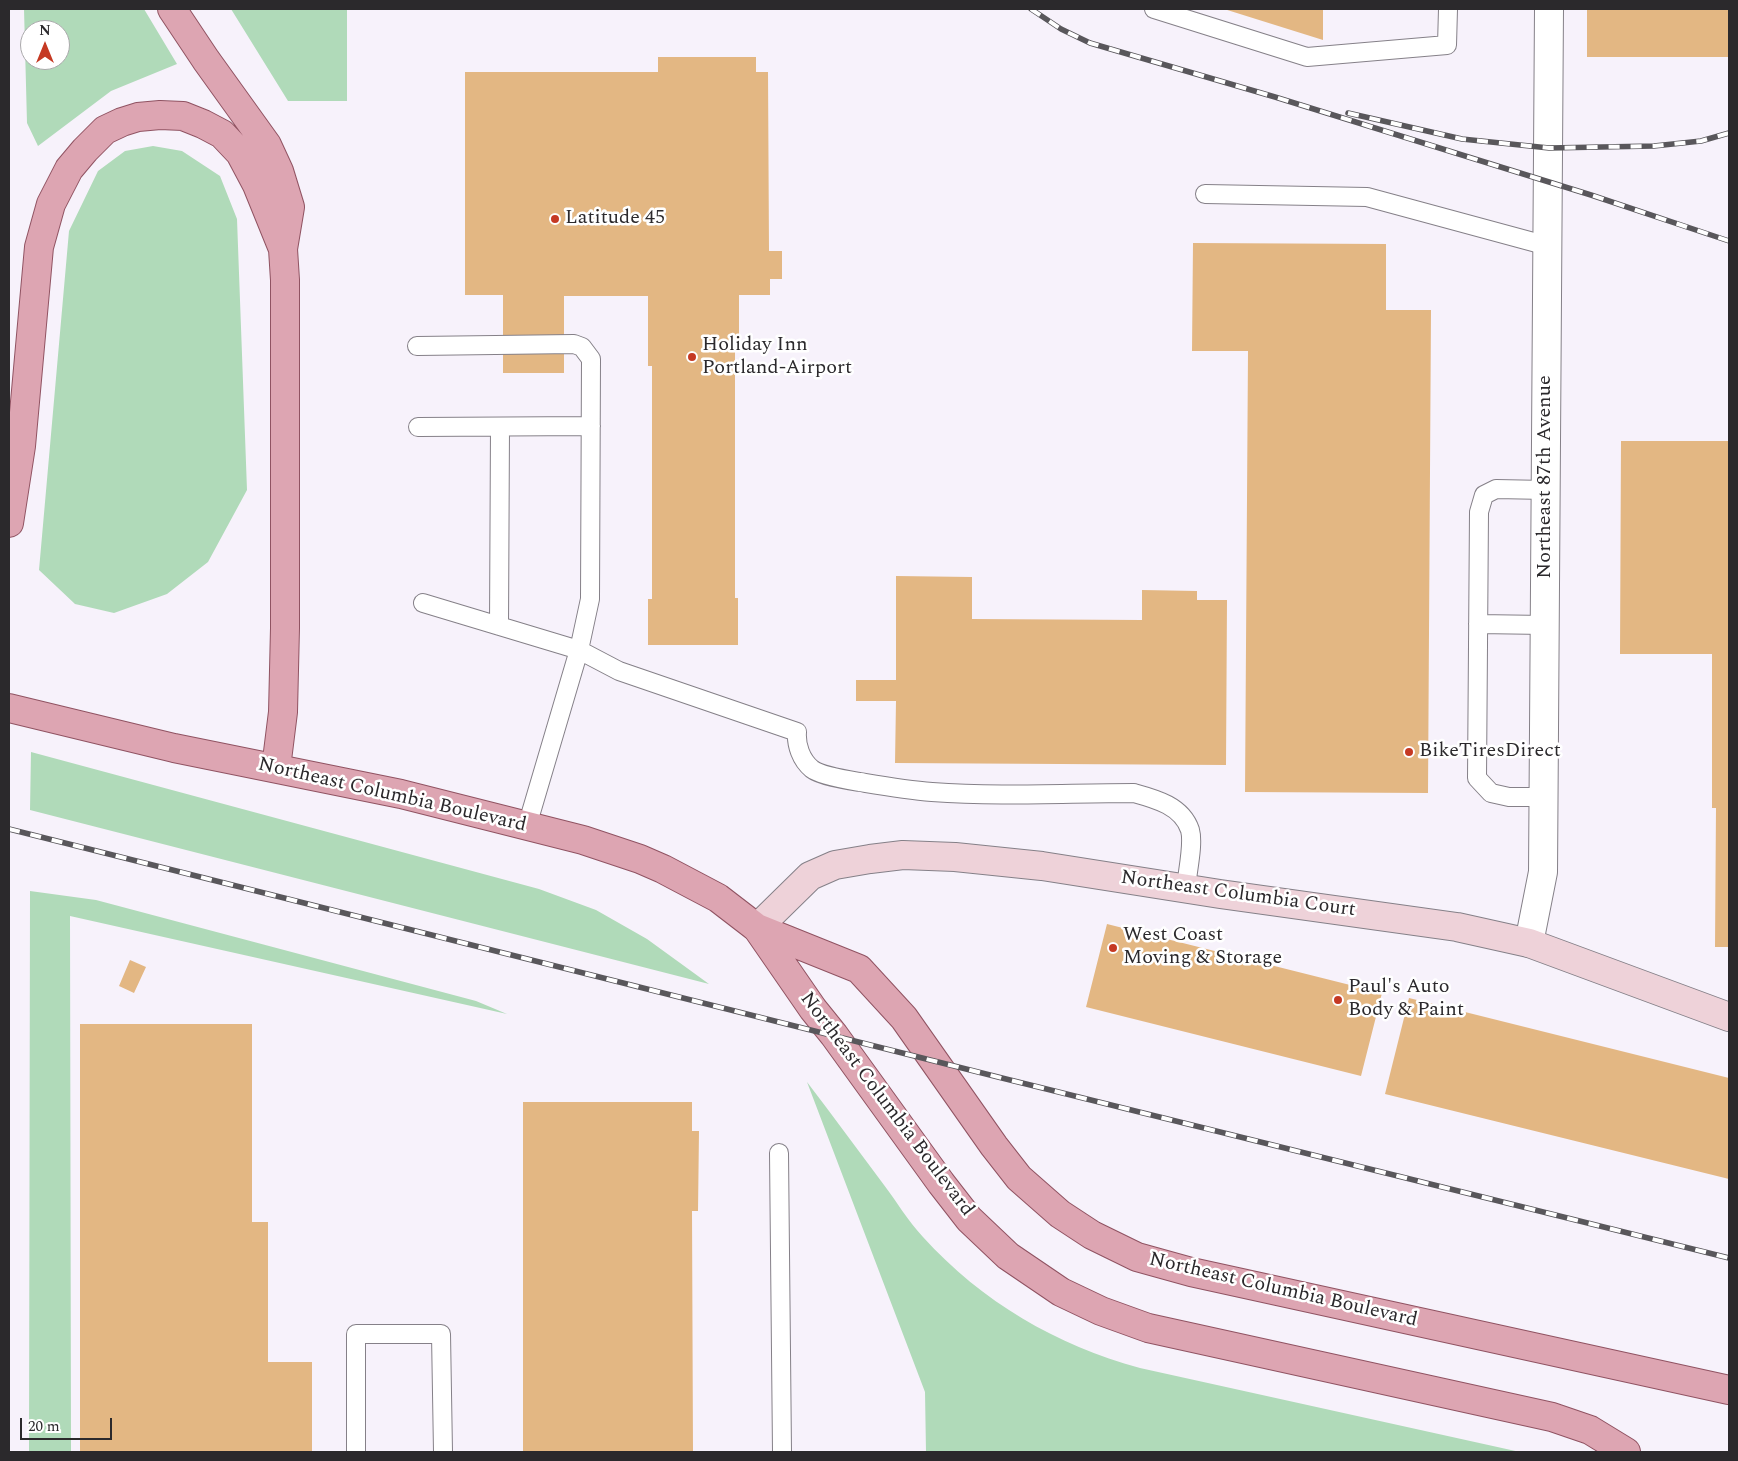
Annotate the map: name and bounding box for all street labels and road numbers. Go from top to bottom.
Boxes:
street label: Northeast 87th Avenue [1534,375,1558,579]
street label: Northeast Columbia Boulevard [256,753,528,839]
street label: Northeast Columbia Court [1119,867,1357,923]
street label: Northeast Columbia Boulevard [794,988,978,1222]
street label: Northeast Columbia Boulevard [1147,1248,1419,1334]

